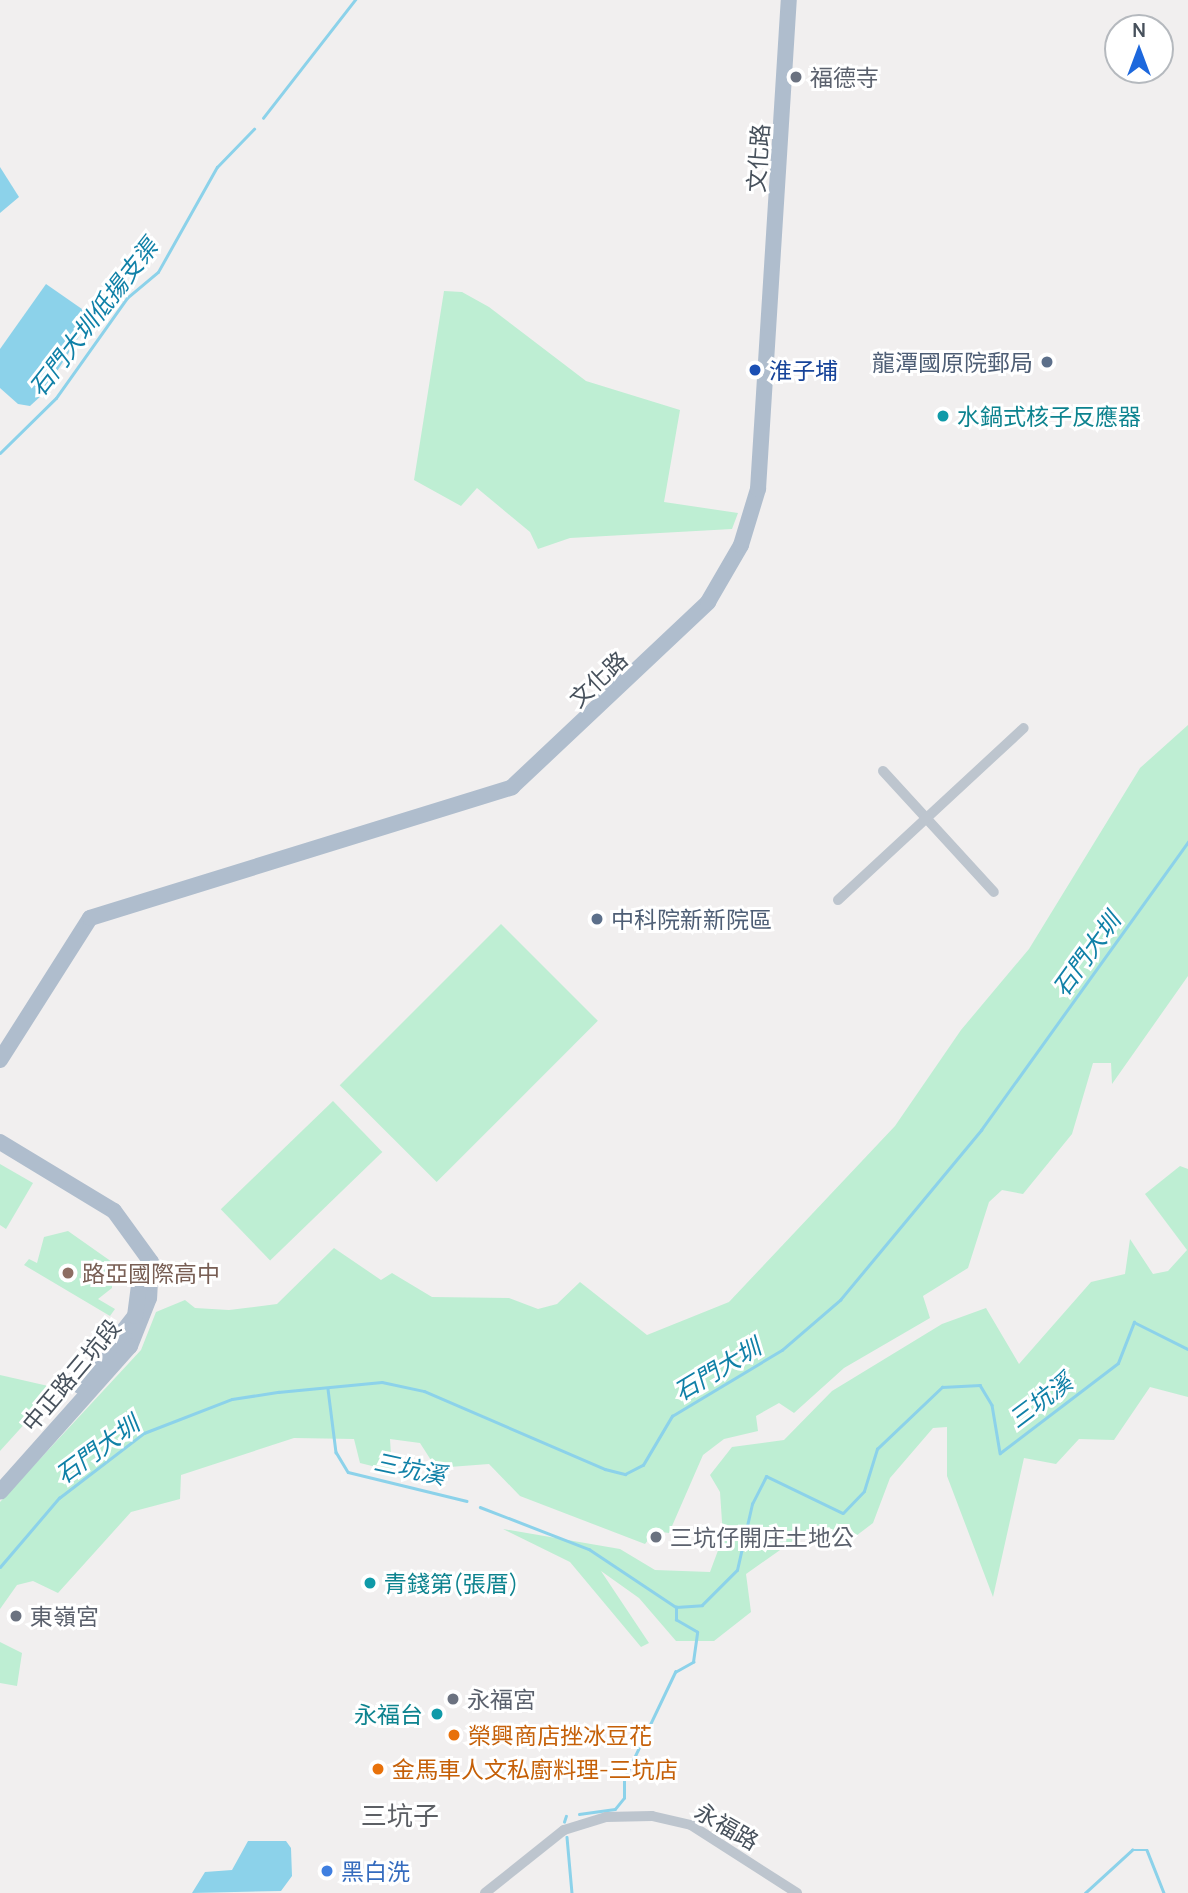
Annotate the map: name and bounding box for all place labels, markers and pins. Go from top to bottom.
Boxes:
place label: 福德寺 [810,63,879,91]
marker: 福德寺 [788,69,804,85]
place label: 龍潭國原院郵局 [872,348,1033,376]
marker: 龍潭國原院郵局 [1039,354,1055,370]
place label: 淮子埔 [769,356,838,384]
marker: 淮子埔 [747,362,763,378]
place label: 水鍋式核子反應器 [957,402,1141,430]
marker: 水鍋式核子反應器 [935,408,951,424]
place label: 中科院新新院區 [611,905,772,933]
marker: 中科院新新院區 [589,911,605,927]
place label: 路亞國際高中 [82,1259,220,1287]
marker: 路亞國際高中 [60,1265,76,1281]
place label: 三坑仔開庄土地公 [670,1523,854,1551]
marker: 三坑仔開庄土地公 [648,1529,664,1545]
place label: 青錢第(張厝) [384,1569,519,1597]
marker: 青錢第(張厝) [362,1575,378,1591]
place label: 東嶺宮 [30,1602,99,1630]
marker: 東嶺宮 [8,1608,24,1624]
place label: 永福宮 [467,1685,536,1713]
marker: 永福宮 [445,1691,461,1707]
place label: 永福台 [354,1700,423,1728]
marker: 永福台 [429,1706,445,1722]
place label: 榮興商店挫冰豆花 [468,1721,652,1749]
marker: 榮興商店挫冰豆花 [446,1727,462,1743]
place label: 金馬車人文私廚料理-三坑店 [392,1755,678,1783]
marker: 金馬車人文私廚料理-三坑店 [370,1761,386,1777]
place label: 黑白洗 [341,1857,410,1885]
marker: 黑白洗 [319,1863,335,1879]

